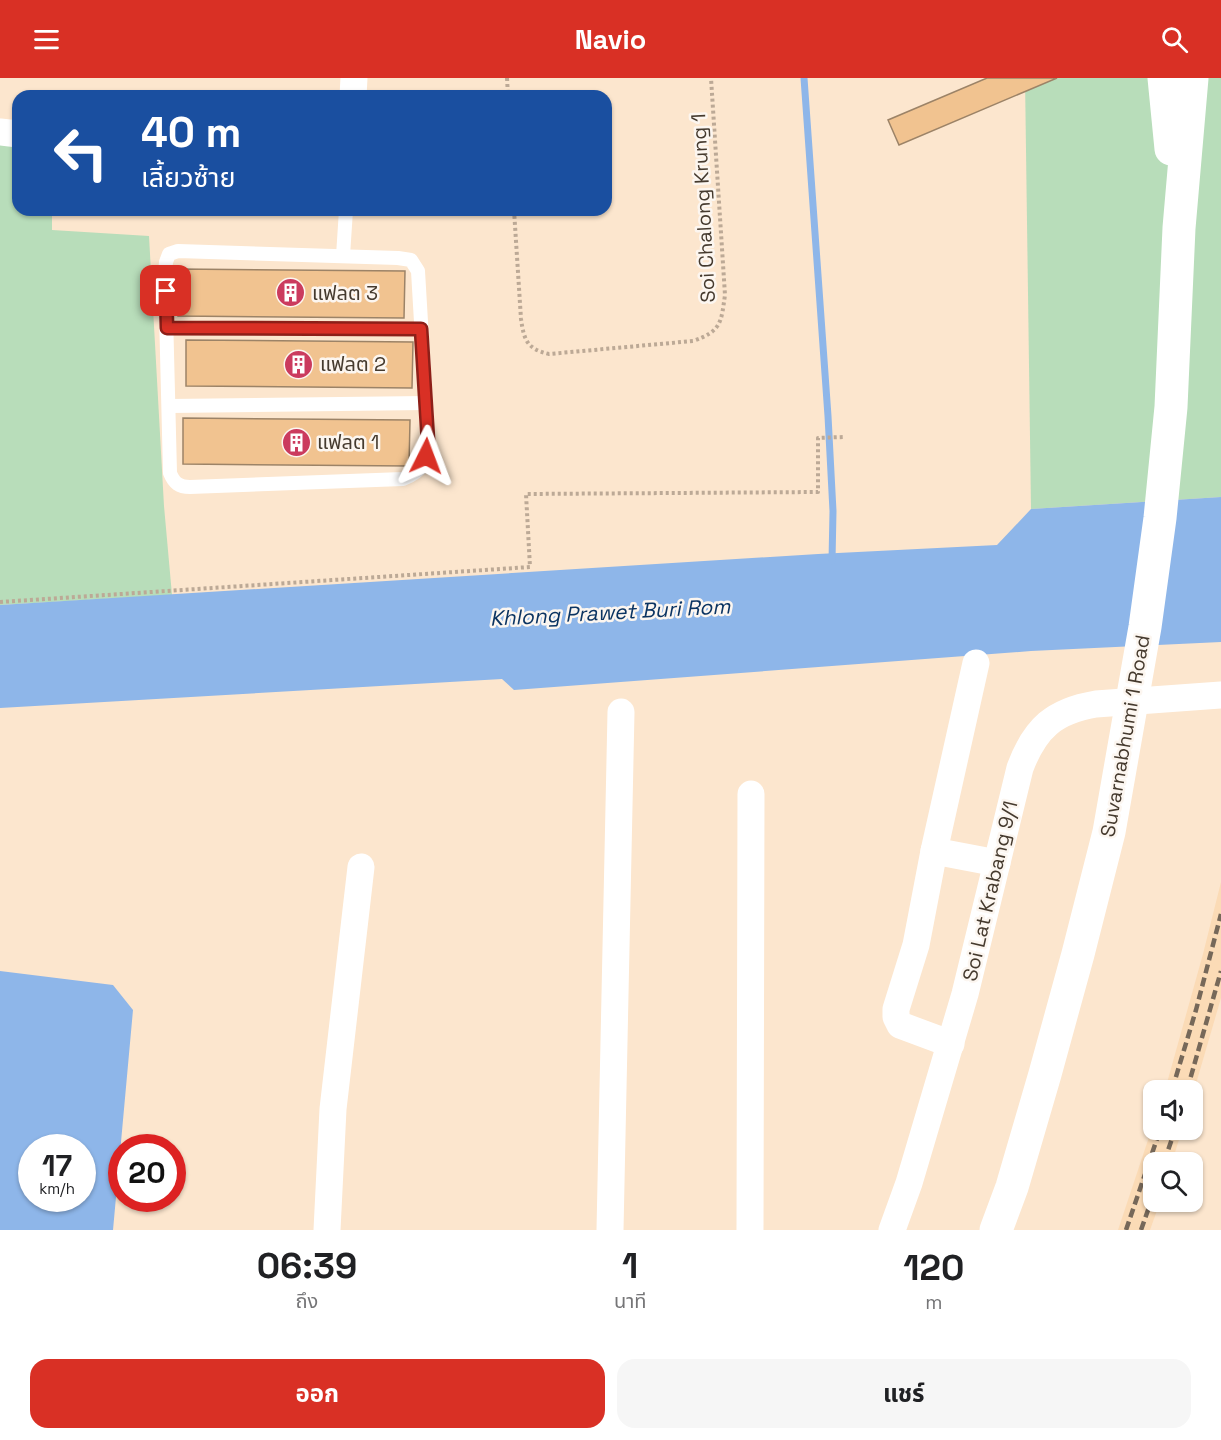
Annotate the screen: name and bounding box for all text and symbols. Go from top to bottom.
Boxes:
text: Navio [575,22,646,57]
icon: menu [30,23,63,56]
icon: search [1158,23,1191,56]
text: 40 m [141,106,241,159]
street label: Soi Chalong Krung 1 [685,113,721,303]
icon: left [42,114,120,192]
text: เลี้ยวซ้าย [141,160,235,195]
pin [140,265,191,316]
icon: arrive [149,274,182,307]
building icon: แฟลต 3 [275,277,307,309]
place label: แฟลต 3 [312,280,378,306]
building icon: แฟลต 2 [283,348,315,380]
place label: แฟลต 2 [320,351,386,377]
position arrow [394,424,458,488]
building icon: แฟลต 1 [280,426,312,458]
place label: แฟลต 1 [317,429,379,455]
water label: Khlong Prawet Buri Rom [489,592,732,632]
street label: Suvarnabhumi 1 Road [1094,633,1156,839]
street label: Soi Lat Krabang 9/1 [957,798,1023,984]
map controls [1143,1080,1203,1212]
button: sound [1143,1080,1203,1140]
speed limit sign: 20 [108,1134,186,1212]
text: 17 [42,1146,72,1185]
button: search [1143,1152,1203,1212]
text: km/h [39,1179,75,1198]
text: 06:39 [257,1243,357,1289]
text: 1 [622,1243,638,1289]
text: 120 [903,1245,964,1291]
text: ถึง [296,1288,318,1314]
text: นาที [614,1288,647,1314]
text: m [925,1289,942,1315]
button: ออก [30,1359,605,1428]
button: แชร์ [617,1359,1191,1428]

